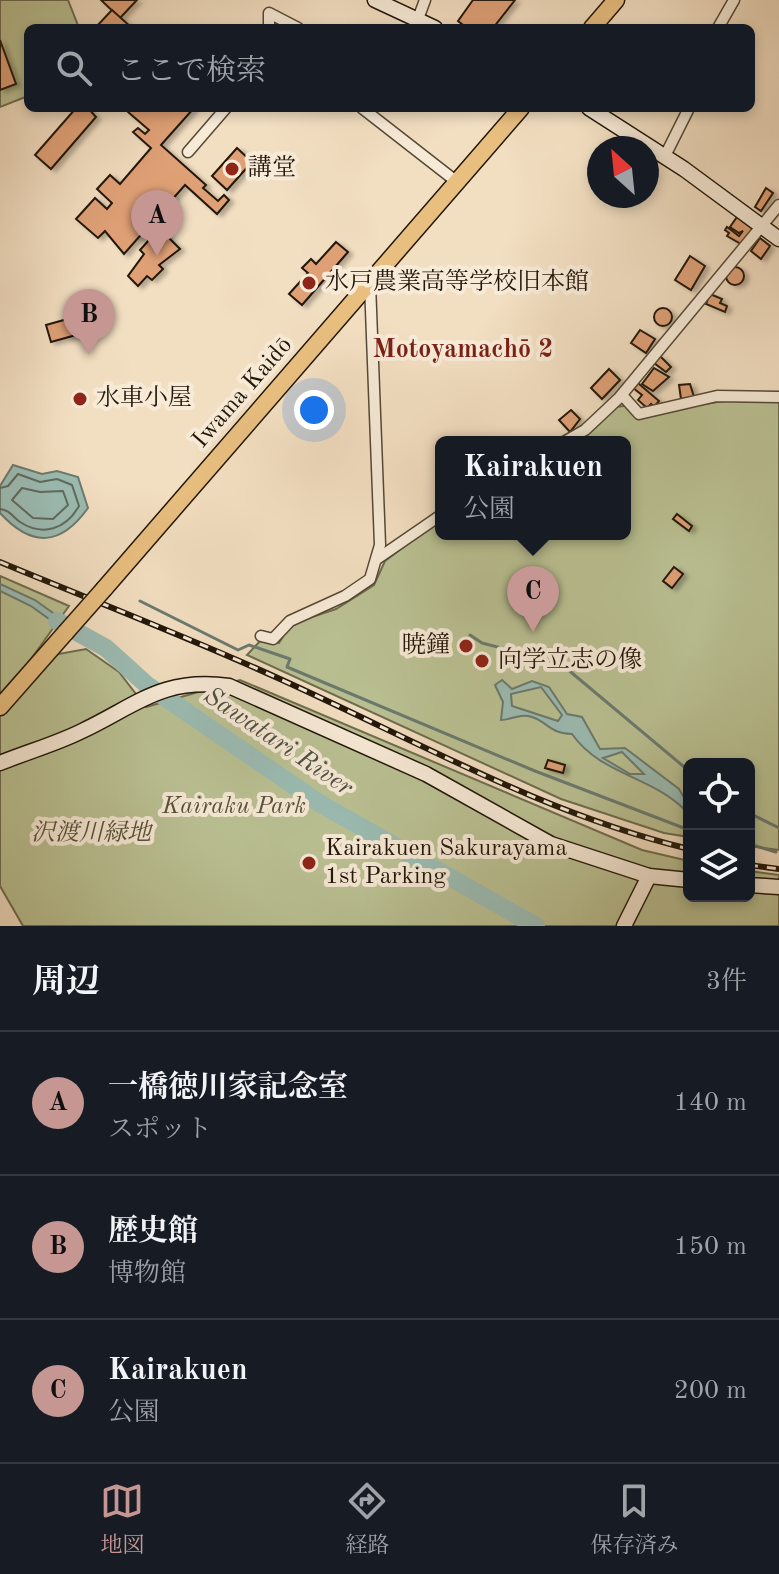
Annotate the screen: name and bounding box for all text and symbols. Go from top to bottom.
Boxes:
search box [24,24,755,112]
icon: search [52,46,96,90]
text: ここで検索 [116,57,266,87]
north arrow [587,136,659,208]
place label: 講堂 [248,154,296,181]
marker: 講堂 [223,160,241,178]
pin: A [131,190,183,256]
place label: 水戸農業高等学校旧本館 [325,268,589,295]
marker: 水戸農業高等学校旧本館 [300,274,318,292]
pin: B [63,289,115,355]
street label: Iwama Kaidō [189,333,297,453]
district label: Motoyamachō 2 [373,337,553,363]
place label: 水車小屋 [96,384,192,411]
marker: 水車小屋 [71,390,89,408]
your location [294,390,334,430]
popup [435,436,631,540]
text: Kairakuen [463,453,603,483]
text: 公園 [463,497,515,523]
pin: C [507,566,559,632]
place label: 暁鐘 [402,631,450,658]
marker: 暁鐘 [457,637,475,655]
place label: 向学立志の像 [498,646,642,673]
marker: 向学立志の像 [473,652,491,670]
water label: Sawatari River [199,683,358,802]
map controls [683,758,755,902]
button: locate [683,758,755,830]
park label: Kairaku Park [161,795,306,819]
park label: 沢渡川緑地 [31,819,154,846]
button: layers [683,830,755,902]
place label: Kairakuen Sakurayama 1st Parking [325,837,567,889]
marker: Kairakuen Sakurayama 1st Parking [300,854,318,872]
text: 周辺 [32,966,100,1000]
text: 3件 [706,969,747,995]
text: 一橋徳川家記念室 [108,1073,348,1103]
text: A [48,1090,68,1116]
text: 140 m [674,1090,747,1116]
text: スポット [108,1117,212,1143]
text: 歴史館 [108,1217,198,1247]
text: B [49,1234,67,1260]
text: 150 m [674,1234,747,1260]
text: 博物館 [108,1261,186,1287]
text: Kairakuen [108,1356,248,1386]
text: C [49,1378,67,1404]
text: 200 m [674,1378,747,1404]
text: 公園 [108,1400,160,1426]
tab: 地図 [100,1479,145,1560]
tab: 経路 [345,1479,390,1560]
tab: 保存済み [590,1479,679,1560]

